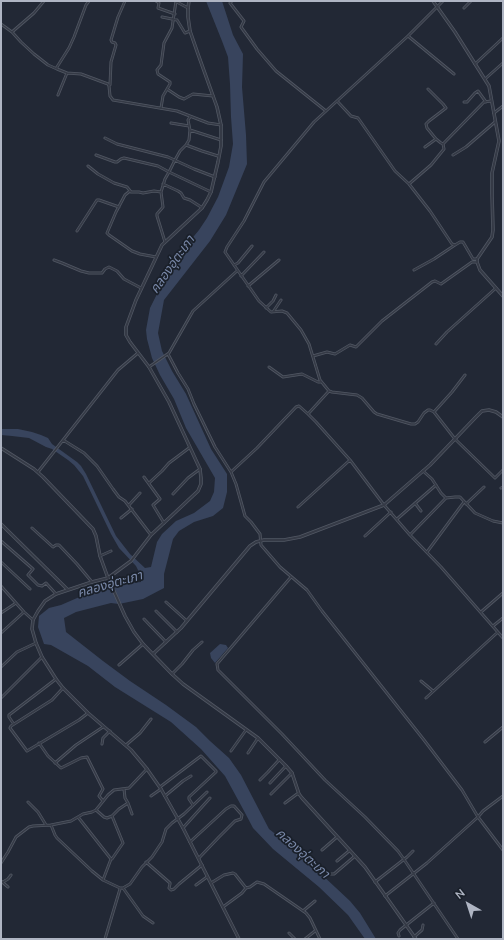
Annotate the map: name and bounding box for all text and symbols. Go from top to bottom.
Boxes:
water label: คลองอุ่ตะเภา [147,233,199,297]
water label: คลองอุ่ตะเภา [76,568,144,602]
water label: คลองอุ่ตะเภา [272,826,332,882]
north arrow [448,884,488,924]
text: N [452,886,468,903]

